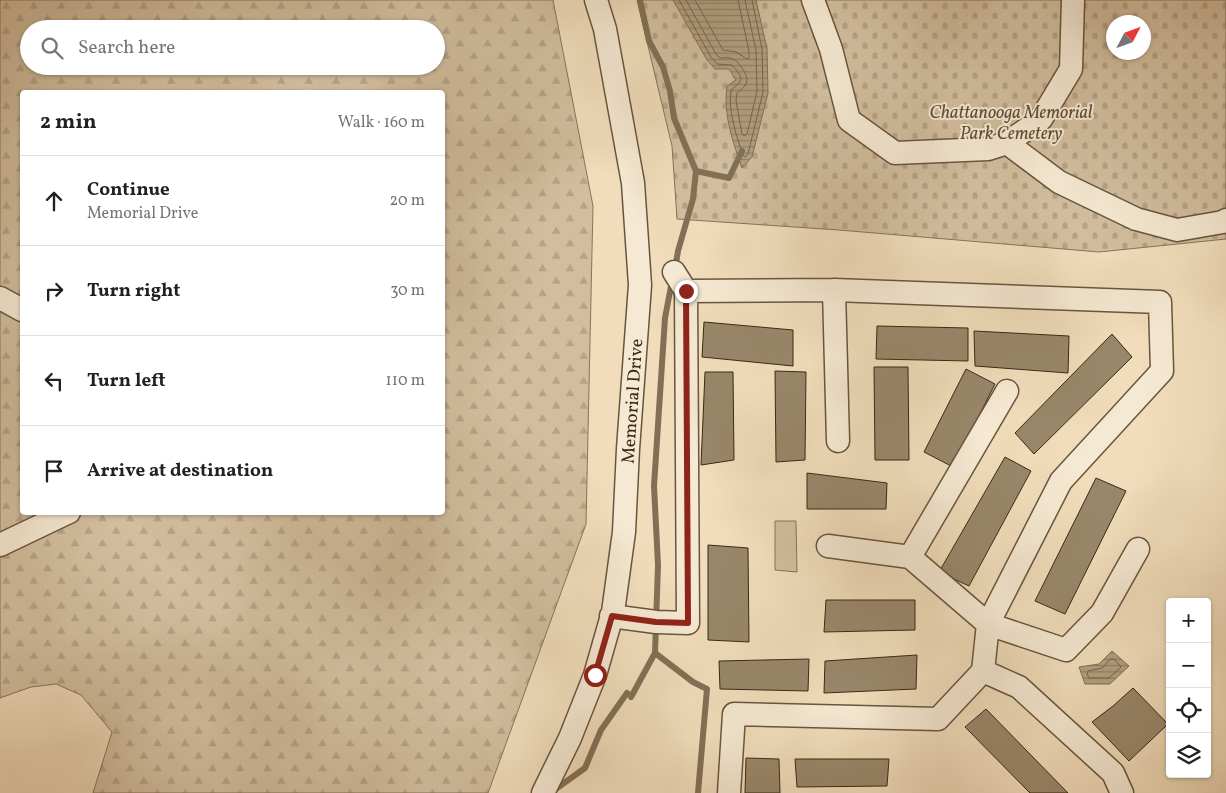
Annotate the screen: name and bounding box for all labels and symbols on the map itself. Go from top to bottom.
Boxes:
north arrow [1106,15,1151,60]
park label: Chattanooga Memorial Park Cemetery [930,101,1093,147]
route end [675,280,698,303]
street label: Memorial Drive [617,338,650,464]
route start [584,664,607,687]

